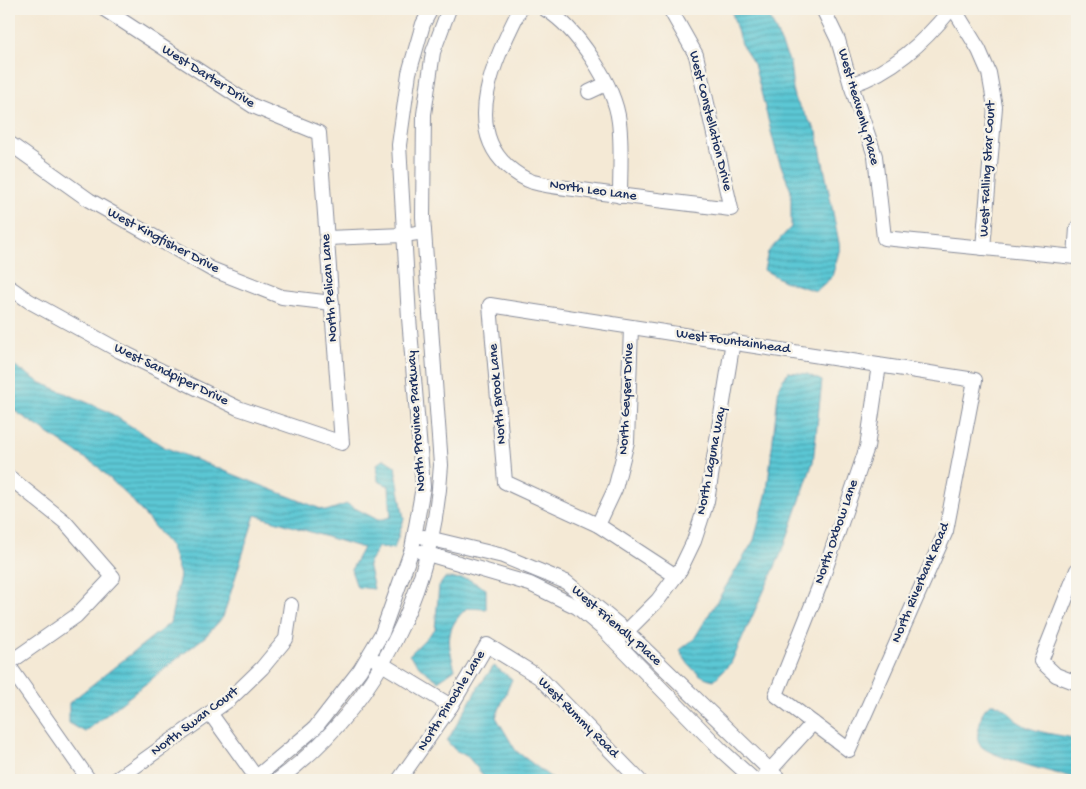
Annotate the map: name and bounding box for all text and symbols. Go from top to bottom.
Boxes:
street label: West Darter Drive [158,41,258,113]
street label: West Heavenly Place [833,47,883,168]
street label: West Constellation Drive [684,49,736,193]
street label: West Falling Star Court [976,99,1000,237]
street label: North Leo Lane [548,176,638,206]
street label: West Kingfisher Drive [104,204,223,278]
street label: North Pelican Lane [318,233,342,343]
street label: West Fountainhead [675,326,793,359]
street label: West Sandpiper Drive [111,340,232,410]
street label: North Brook Lane [485,342,511,445]
street label: North Geyser Drive [616,342,638,455]
street label: North Province Parkway [404,350,430,492]
street label: North Laguna Way [693,405,731,516]
street label: North Oxbow Lane [811,477,863,586]
street label: North Riverbank Road [888,519,955,646]
street label: West Friendly Place [567,582,665,670]
street label: North Pinochle Lane [414,647,490,754]
street label: West Rummy Road [534,674,623,763]
street label: North Swan Court [148,683,243,760]

